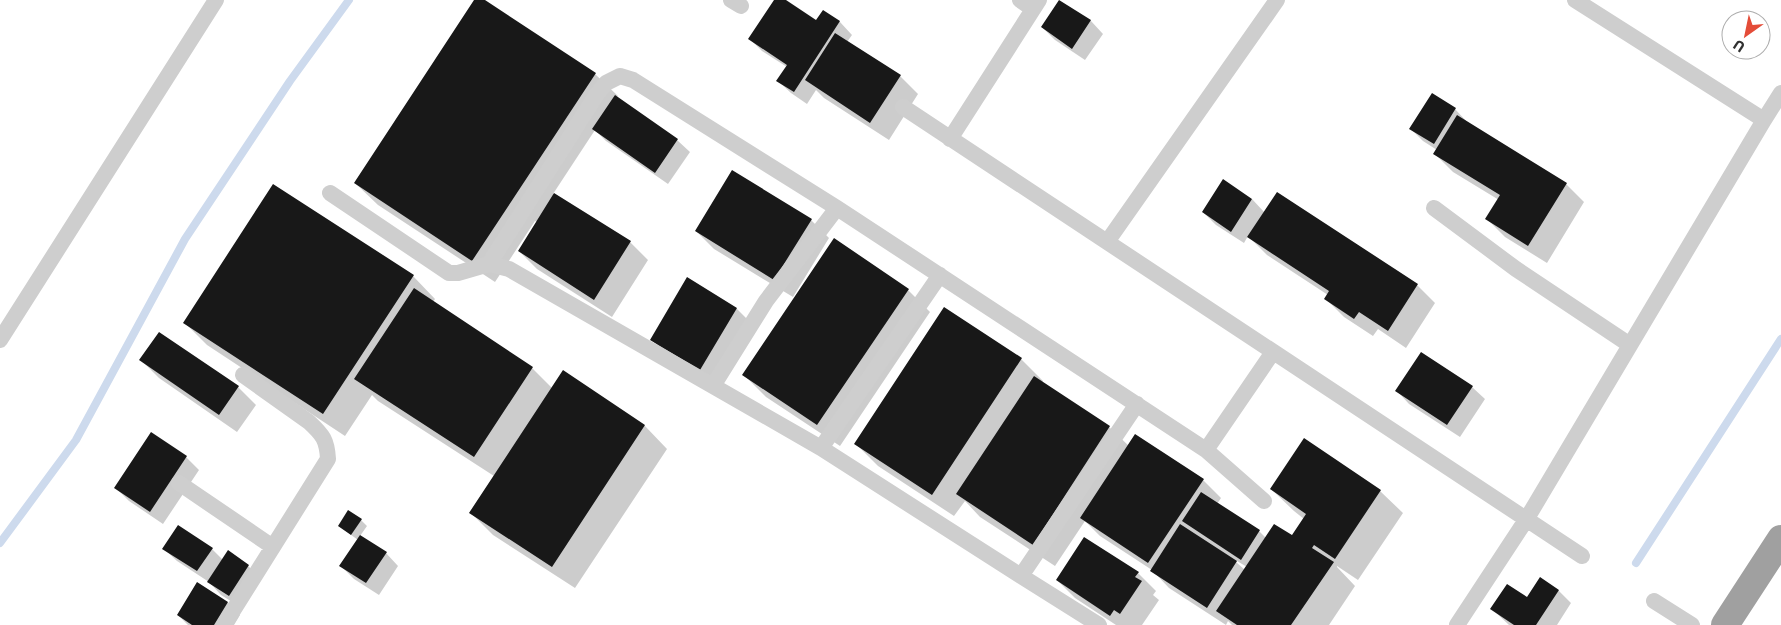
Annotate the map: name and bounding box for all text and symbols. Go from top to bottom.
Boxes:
north arrow [1721,10,1771,60]
text: U [1730,36,1748,56]

